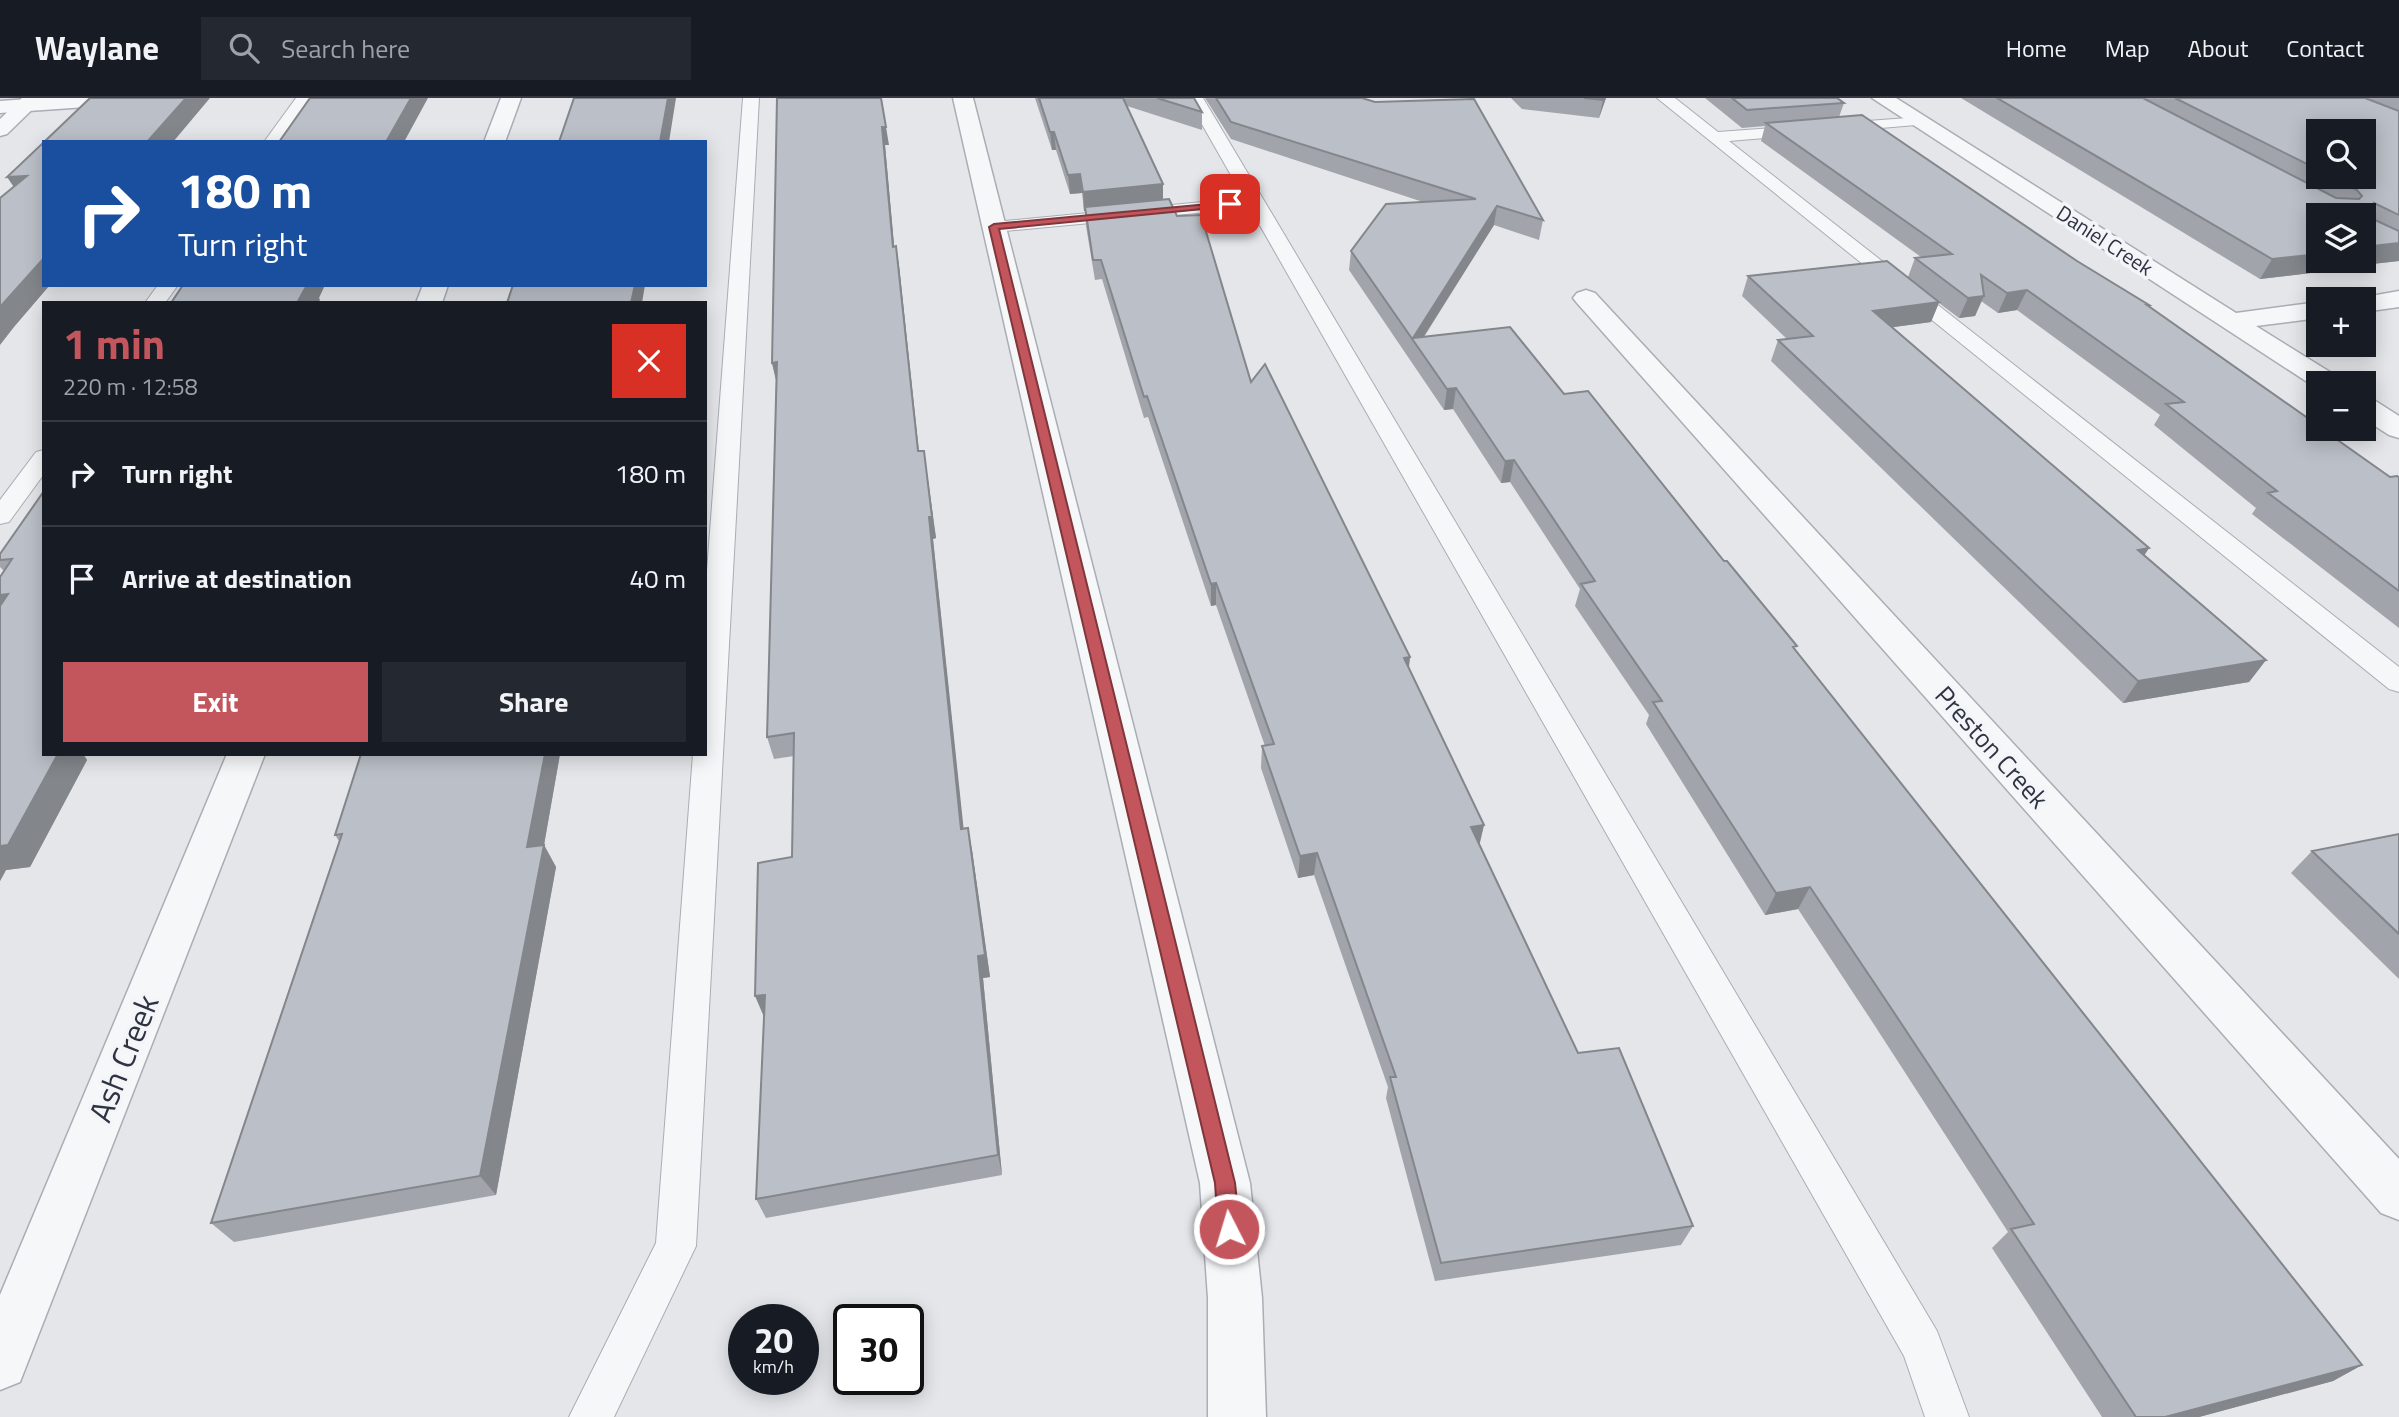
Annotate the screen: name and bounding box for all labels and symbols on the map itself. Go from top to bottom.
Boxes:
pin [1200,174,1260,234]
street label: Daniel Creek [2050,197,2160,283]
street label: Preston Creek [1926,677,2058,817]
street label: Ash Creek [76,987,170,1129]
position arrow [1192,1192,1266,1266]
speed limit sign: 30 [833,1304,924,1395]

